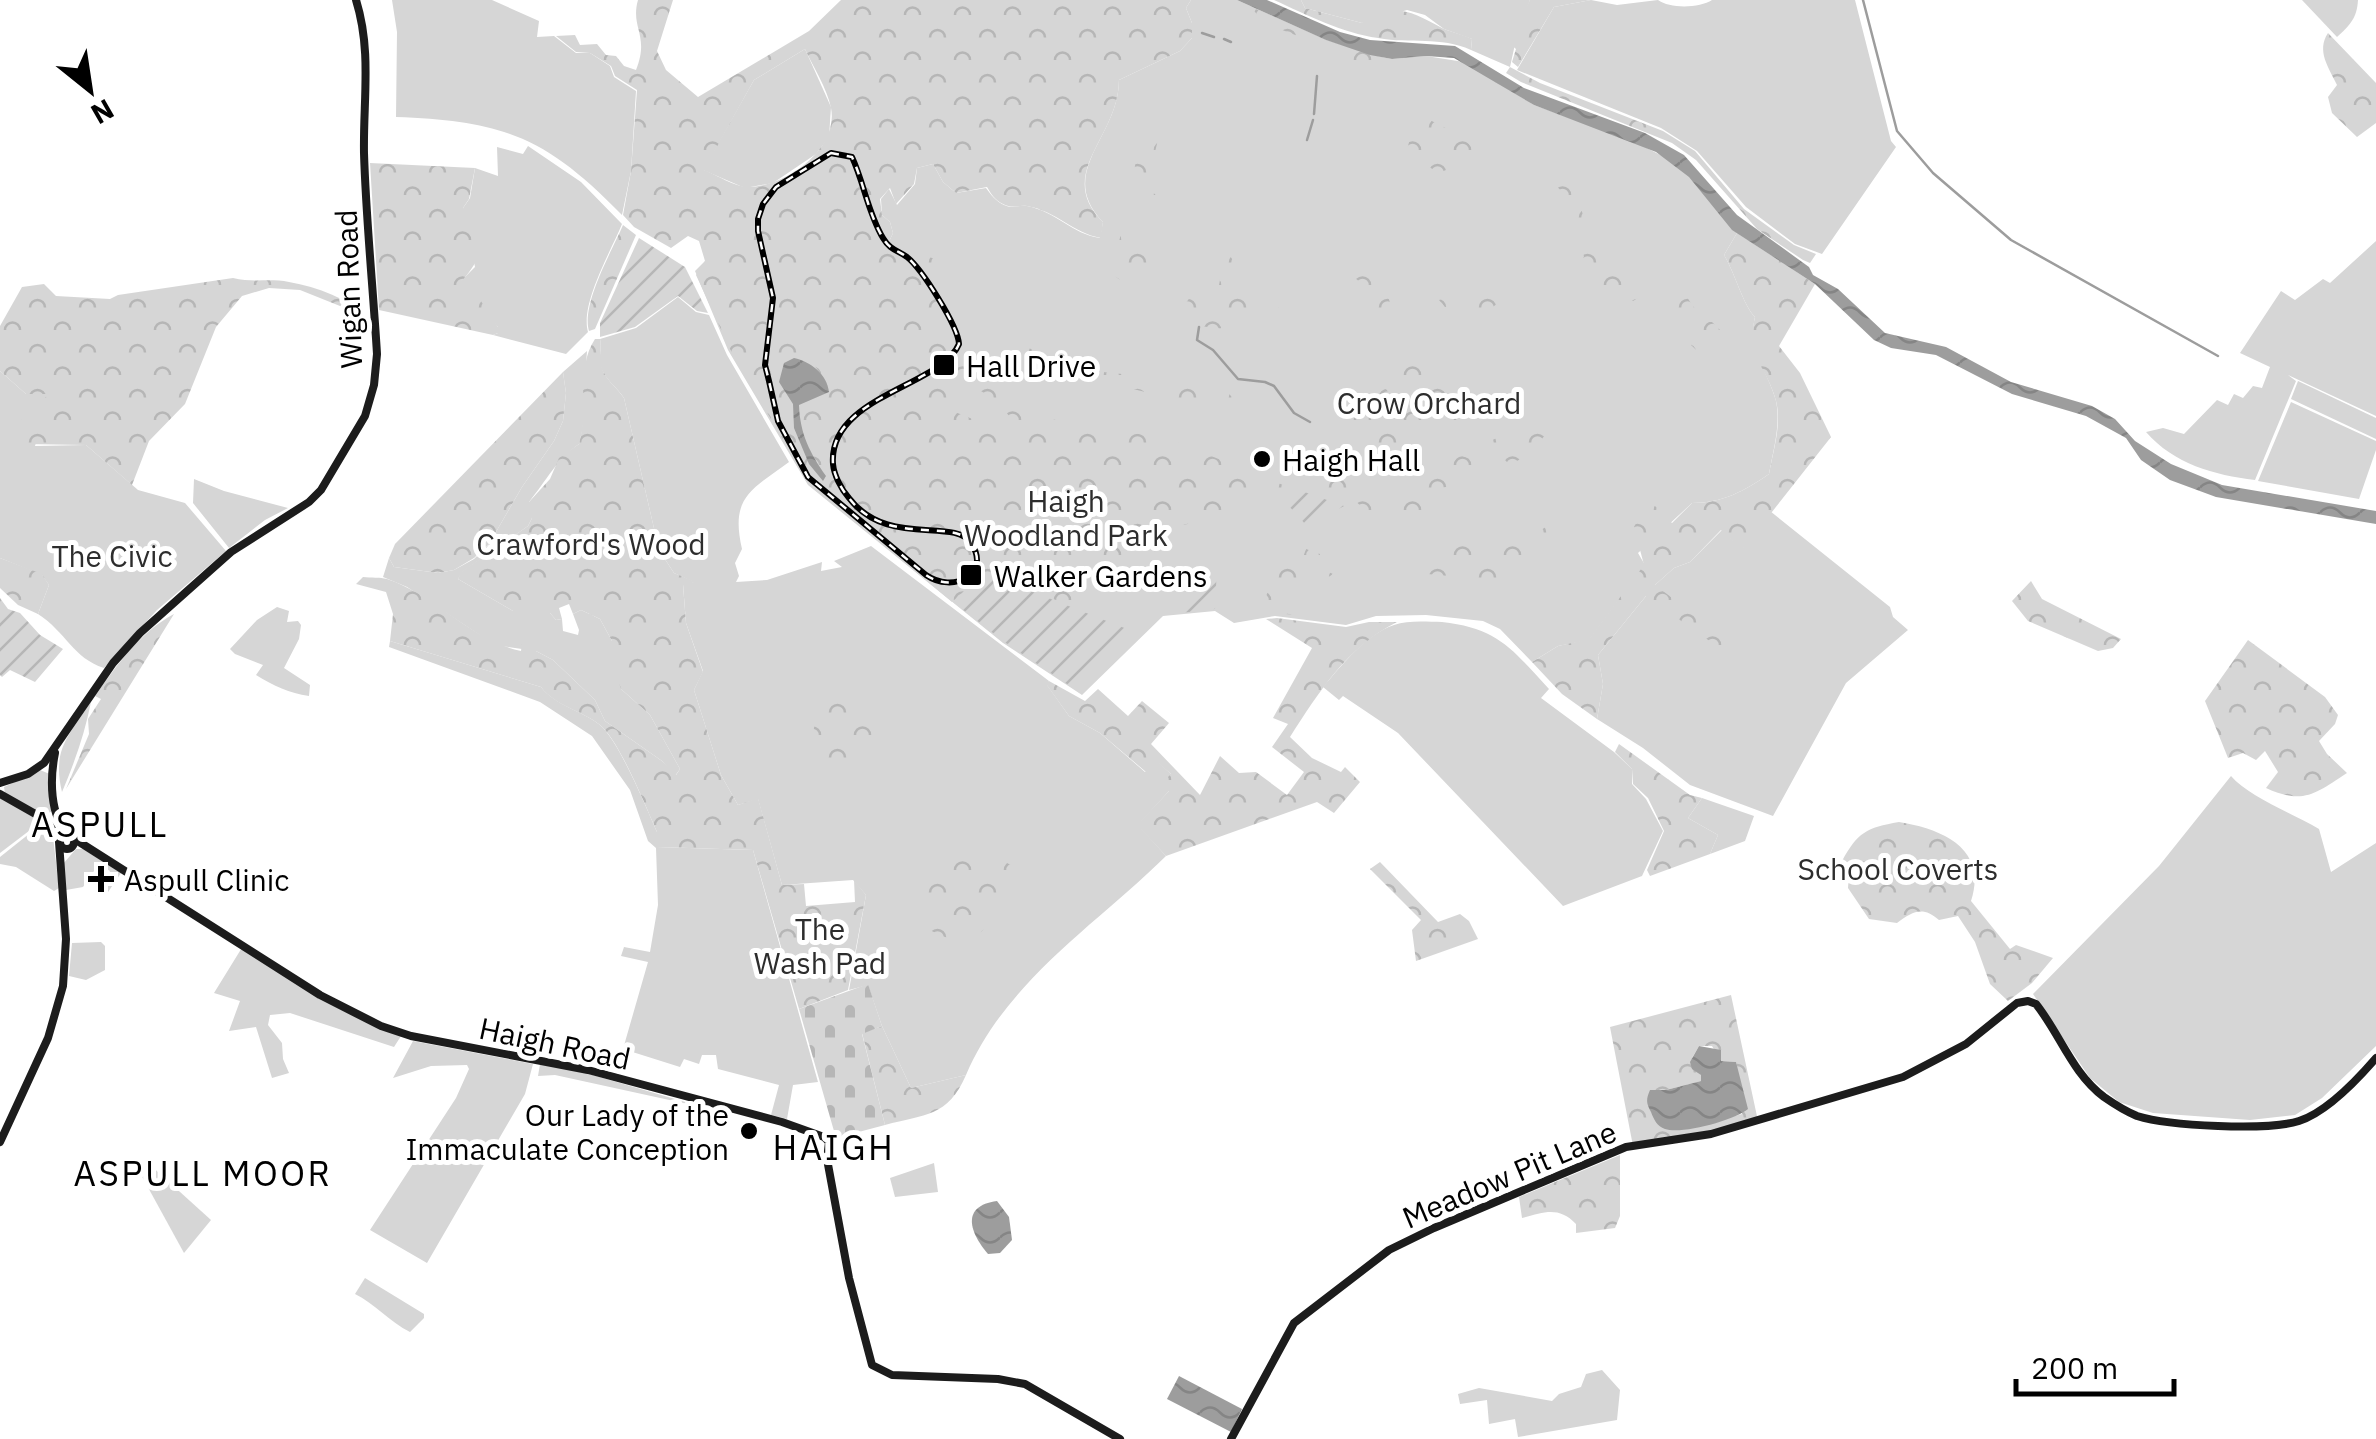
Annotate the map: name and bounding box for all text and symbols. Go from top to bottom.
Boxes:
north arrow [40,40,140,140]
text: N [85,91,121,133]
street label: Wigan Road [326,209,370,369]
place label: Hall Drive [966,346,1096,385]
marker: Hall Drive [931,352,957,378]
park label: Crow Orchard [1337,383,1521,422]
place label: Haigh Hall [1282,440,1420,479]
marker: Haigh Hall [1251,448,1273,470]
park label: Haigh Woodland Park [964,481,1168,554]
park label: Crawford's Wood [476,524,706,563]
park label: The Civic [51,536,173,575]
place label: Walker Gardens [994,556,1208,595]
marker: Walker Gardens [958,562,984,588]
district label: ASPULL [31,801,169,847]
park label: School Coverts [1798,849,1998,888]
place label: Aspull Clinic [124,860,289,899]
marker: Aspull Clinic [88,866,114,892]
park label: The Wash Pad [754,909,886,982]
street label: Haigh Road [476,1008,634,1078]
place label: Our Lady of the Immaculate Conception [405,1095,729,1168]
street label: Meadow Pit Lane [1396,1111,1622,1237]
marker: Our Lady of the Immaculate Conception [738,1120,760,1142]
district label: HAIGH [773,1124,895,1170]
district label: ASPULL MOOR [74,1150,332,1196]
scale bar [2016,1334,2174,1396]
text: 200 m [2031,1348,2118,1387]

